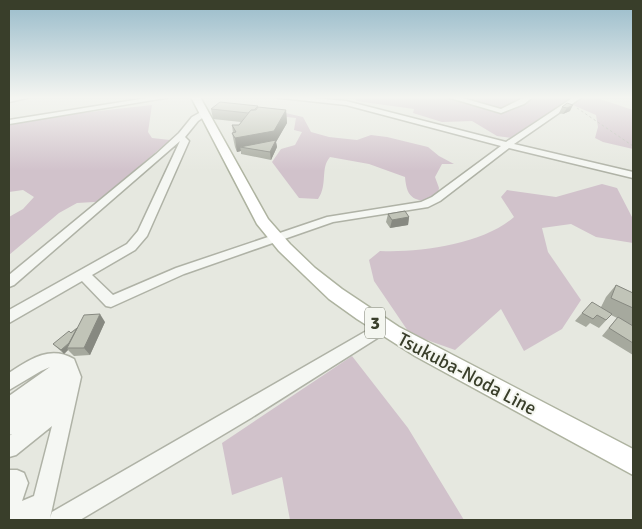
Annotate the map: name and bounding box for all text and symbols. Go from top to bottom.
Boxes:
road number: 3 [365,307,385,338]
street label: Tsukuba-Noda Line [393,327,541,421]

